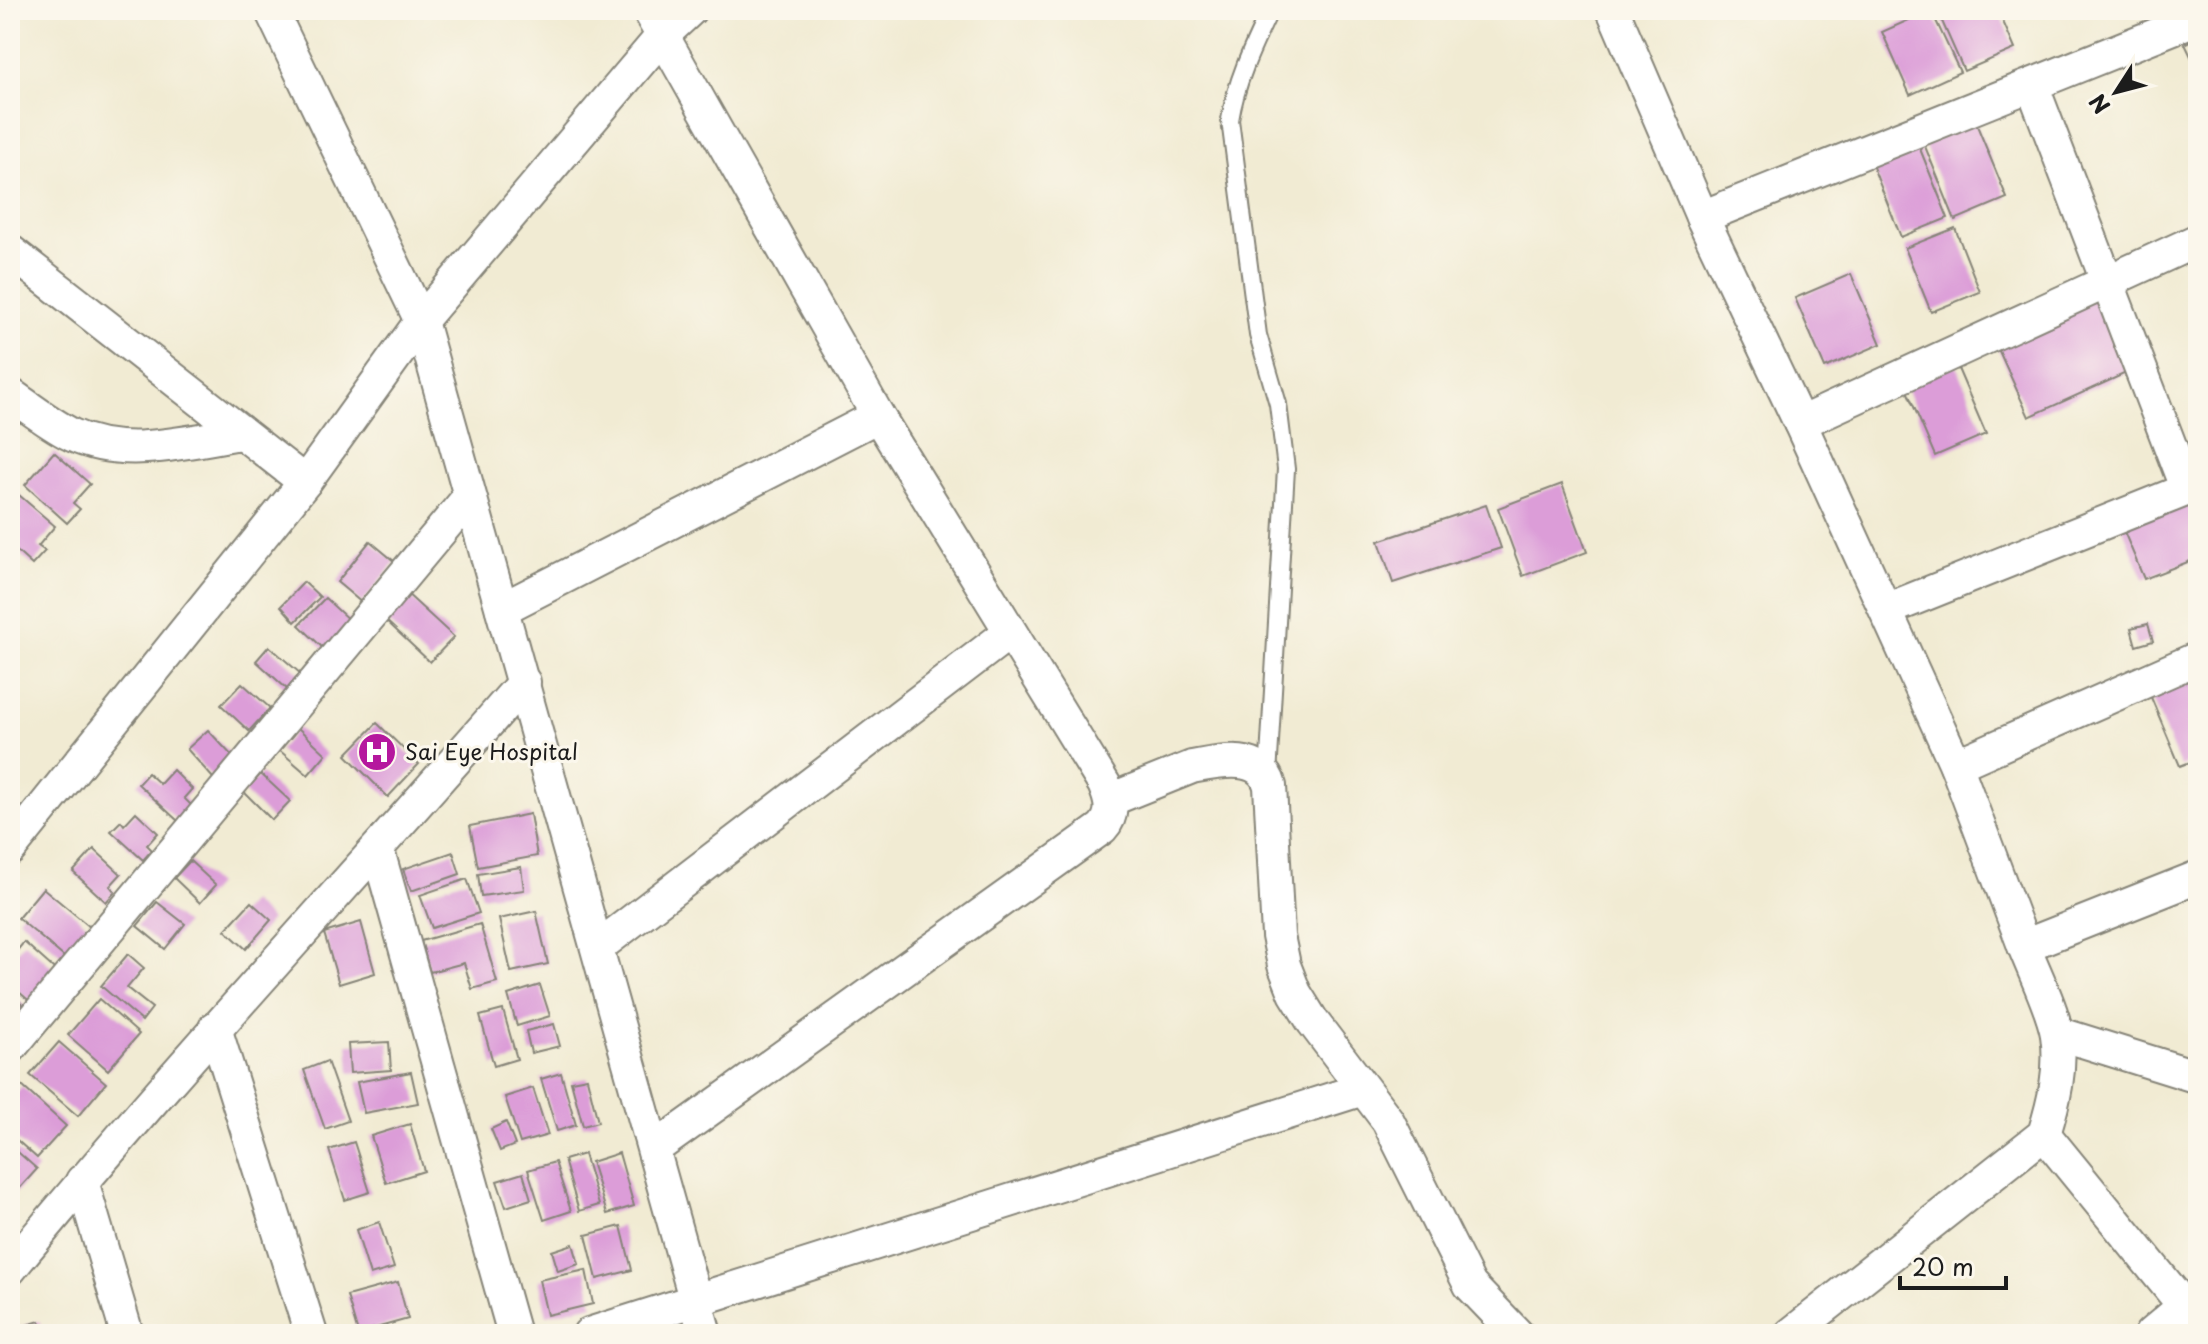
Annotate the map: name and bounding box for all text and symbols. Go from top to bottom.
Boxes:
north arrow [2076,52,2156,132]
text: N [2080,88,2117,121]
hospital icon: Sai Eye Hospital [356,731,398,773]
place label: Sai Eye Hospital [405,734,578,767]
scale bar [1900,1240,2006,1290]
text: 20 m [1912,1248,1974,1284]

